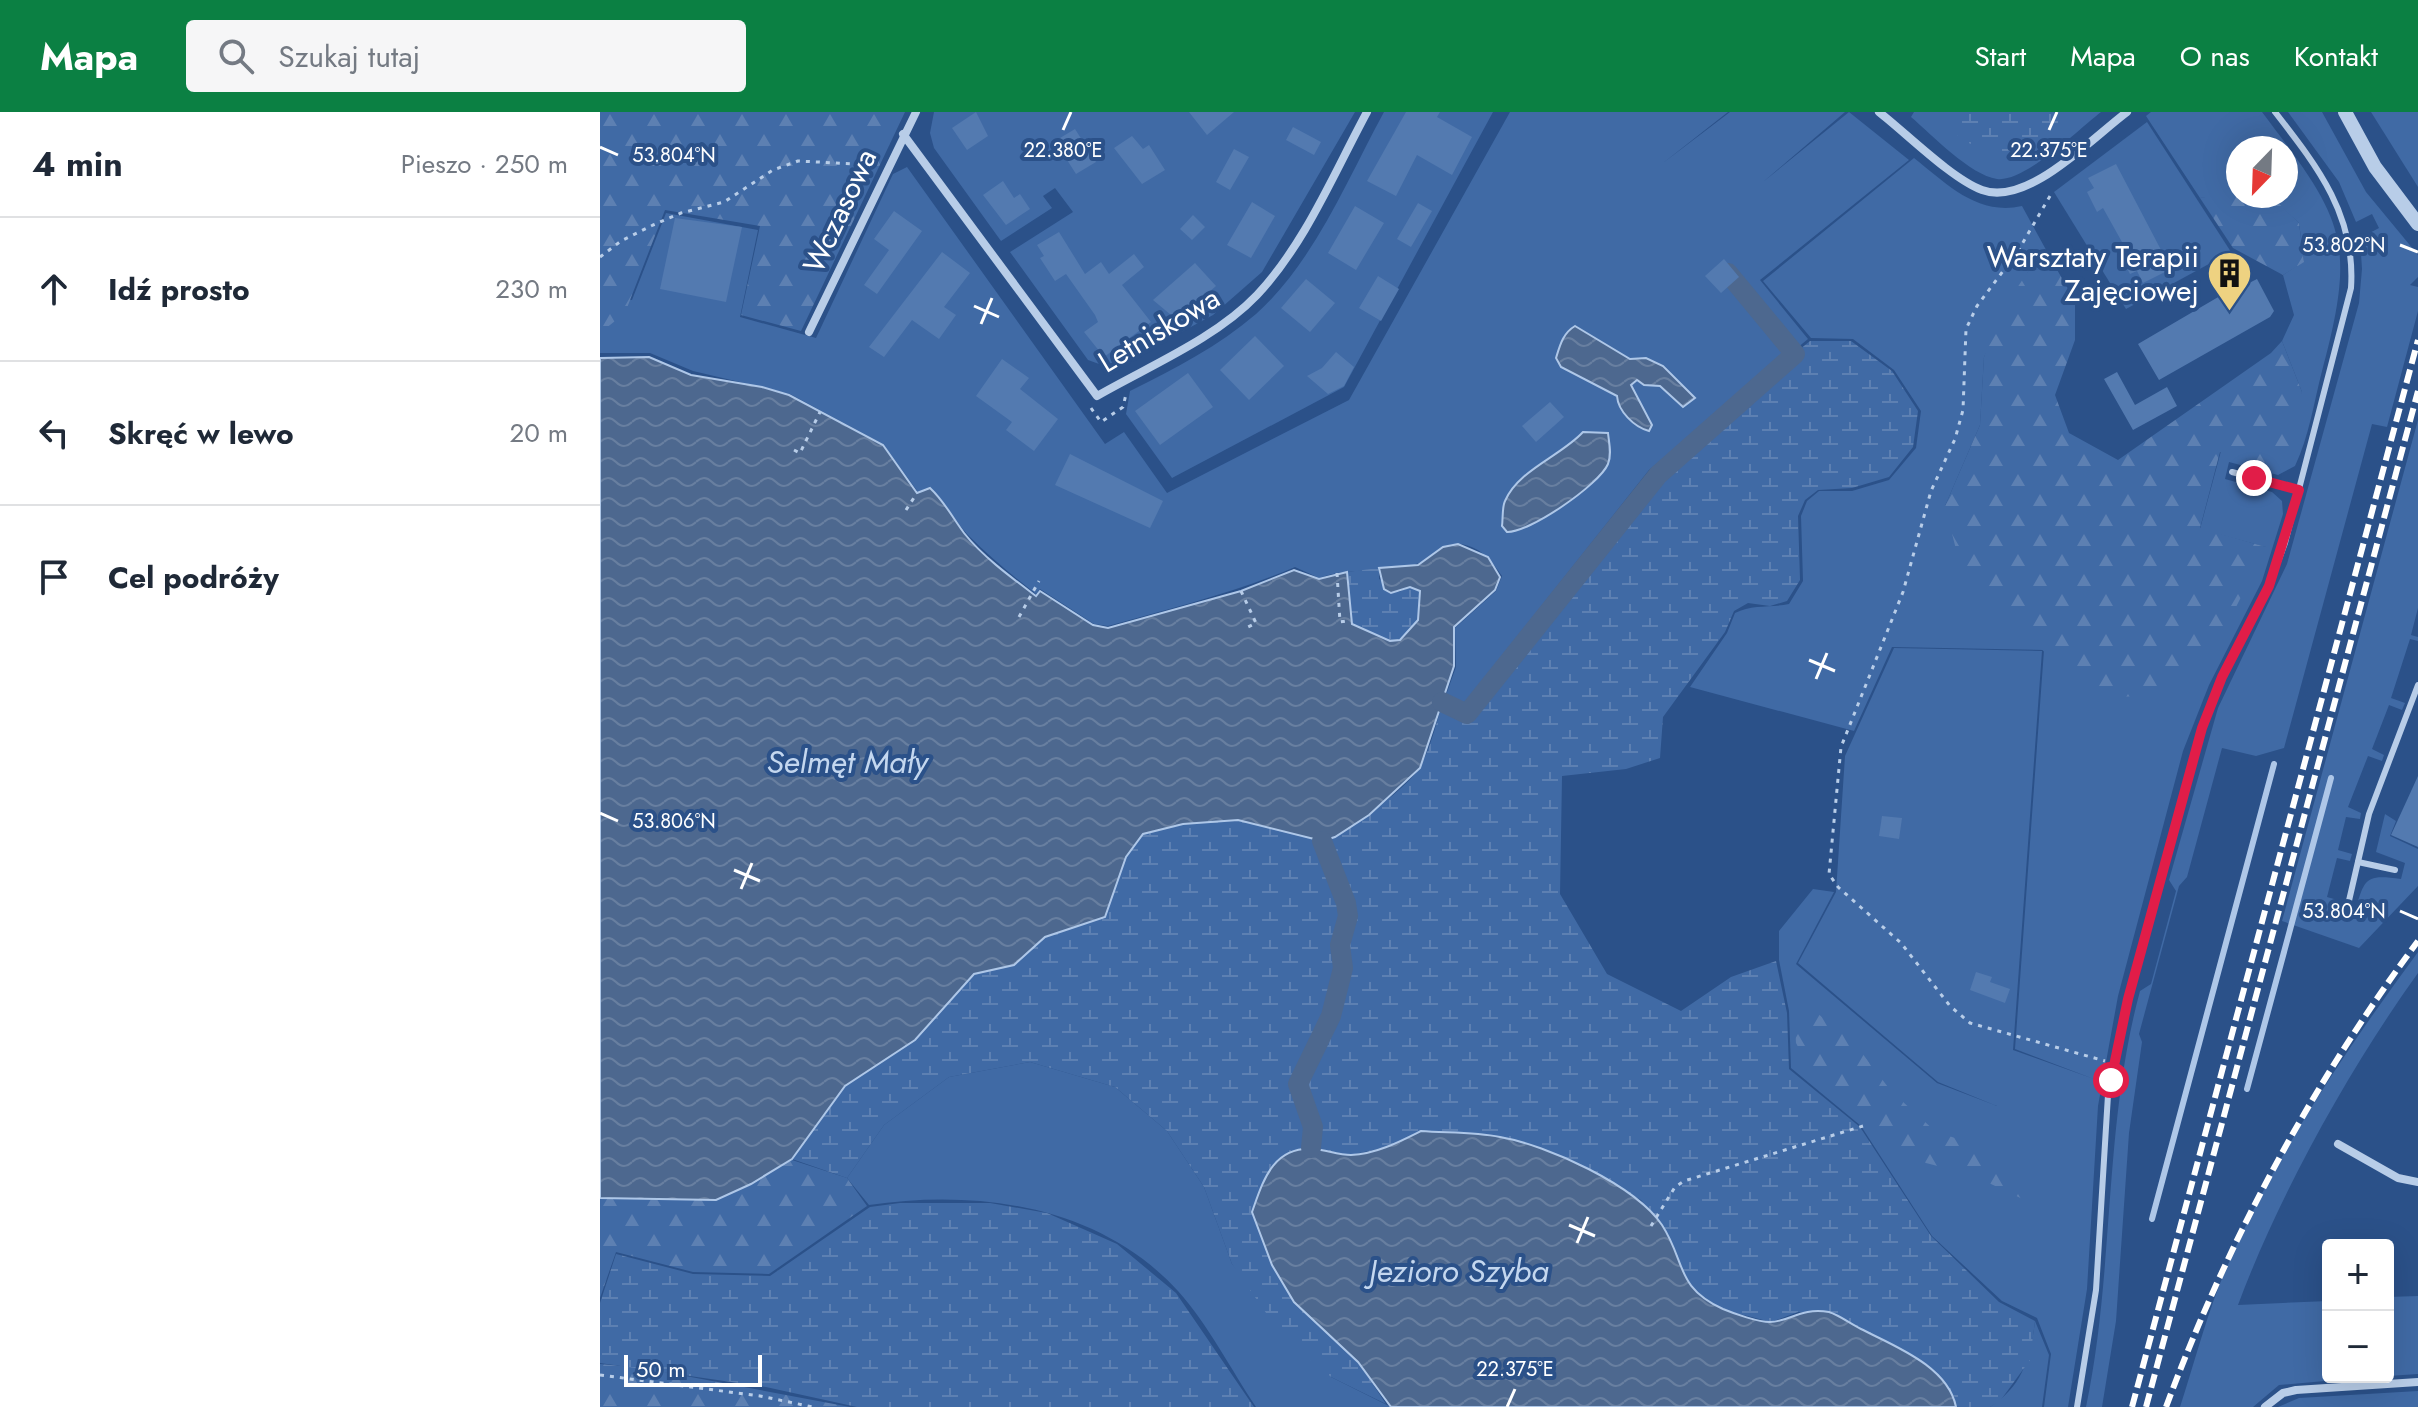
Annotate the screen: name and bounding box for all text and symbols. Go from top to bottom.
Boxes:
search box [186,20,746,92]
text: Mapa [40,29,138,84]
icon: search [214,34,258,78]
text: Szukaj tutaj [278,35,420,78]
text: Start [1974,36,2026,77]
text: Mapa [2070,36,2136,77]
text: O nas [2180,36,2250,77]
text: Kontakt [2294,36,2378,77]
text: 22.380°E [1023,136,1103,165]
text: 22.375°E [2010,136,2088,165]
north arrow [2226,136,2298,208]
text: 4 min [32,140,123,189]
text: 53.804°N [632,141,716,170]
street label: Wczasowa [792,142,887,280]
text: Pieszo · 250 m [401,145,568,183]
text: 53.802°N [2302,231,2386,260]
place label: Warsztaty Terapii Zajęciowej [1987,235,2199,312]
building icon: Warsztaty Terapii Zajęciowej [2206,250,2254,313]
icon: ahead [32,267,76,311]
text: Idź prosto [108,268,250,311]
text: 230 m [495,270,568,308]
street label: Letniskowa [1090,276,1228,383]
icon: left [32,411,76,455]
text: Skręć w lewo [108,412,294,455]
text: 20 m [510,414,568,452]
route end [2236,460,2272,496]
icon: arrive [32,555,76,599]
text: Cel podróży [108,556,279,599]
water label: Selmęt Mały [766,739,930,785]
text: 53.806°N [632,807,716,836]
text: 53.804°N [2302,897,2386,926]
route start [2093,1062,2129,1098]
map controls [2322,1239,2394,1383]
button: + [2322,1239,2394,1311]
water label: Jezioro Szyba [1363,1248,1549,1294]
button: − [2322,1311,2394,1383]
scale bar [624,1351,762,1387]
text: 50 m [636,1353,685,1385]
text: 22.375°E [1476,1355,1554,1384]

